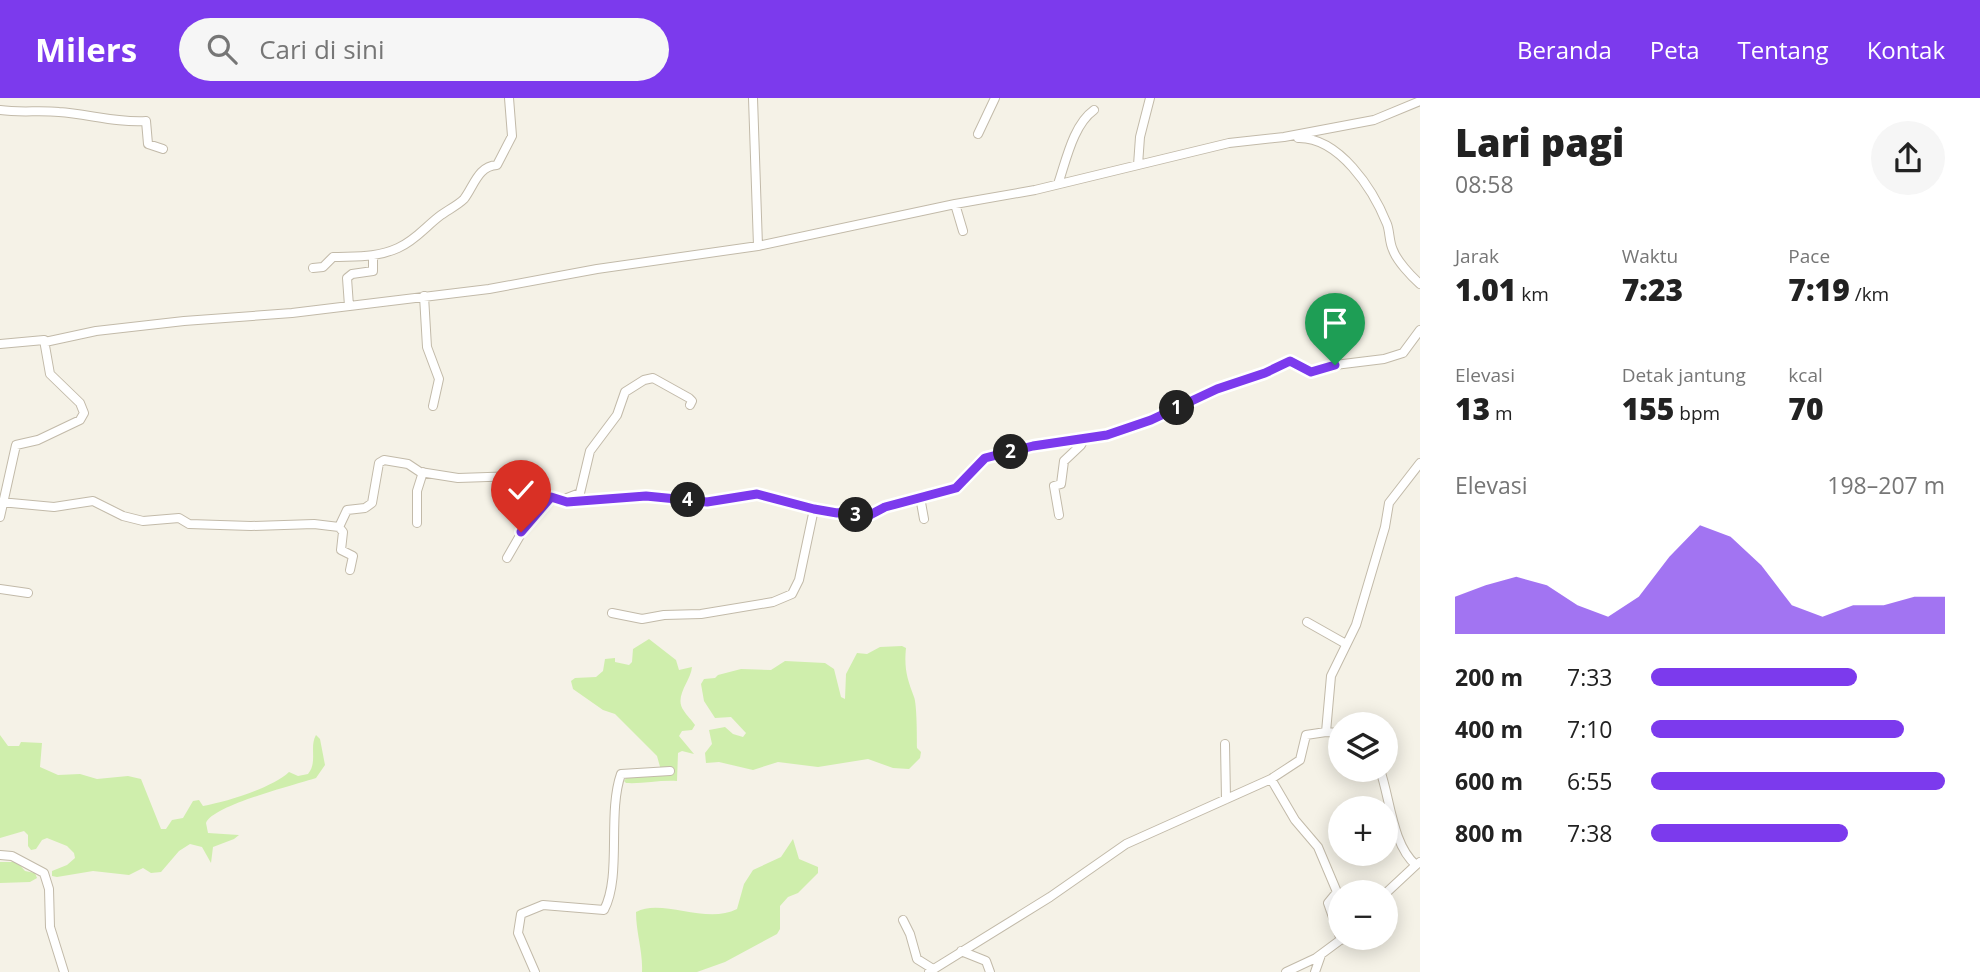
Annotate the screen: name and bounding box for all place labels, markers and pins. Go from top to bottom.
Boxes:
pin [1305,293,1365,365]
pin: 1 [1160,390,1194,426]
pin: 2 [993,434,1028,470]
pin [491,460,551,532]
pin: 4 [670,482,706,518]
pin: 3 [838,498,874,532]

